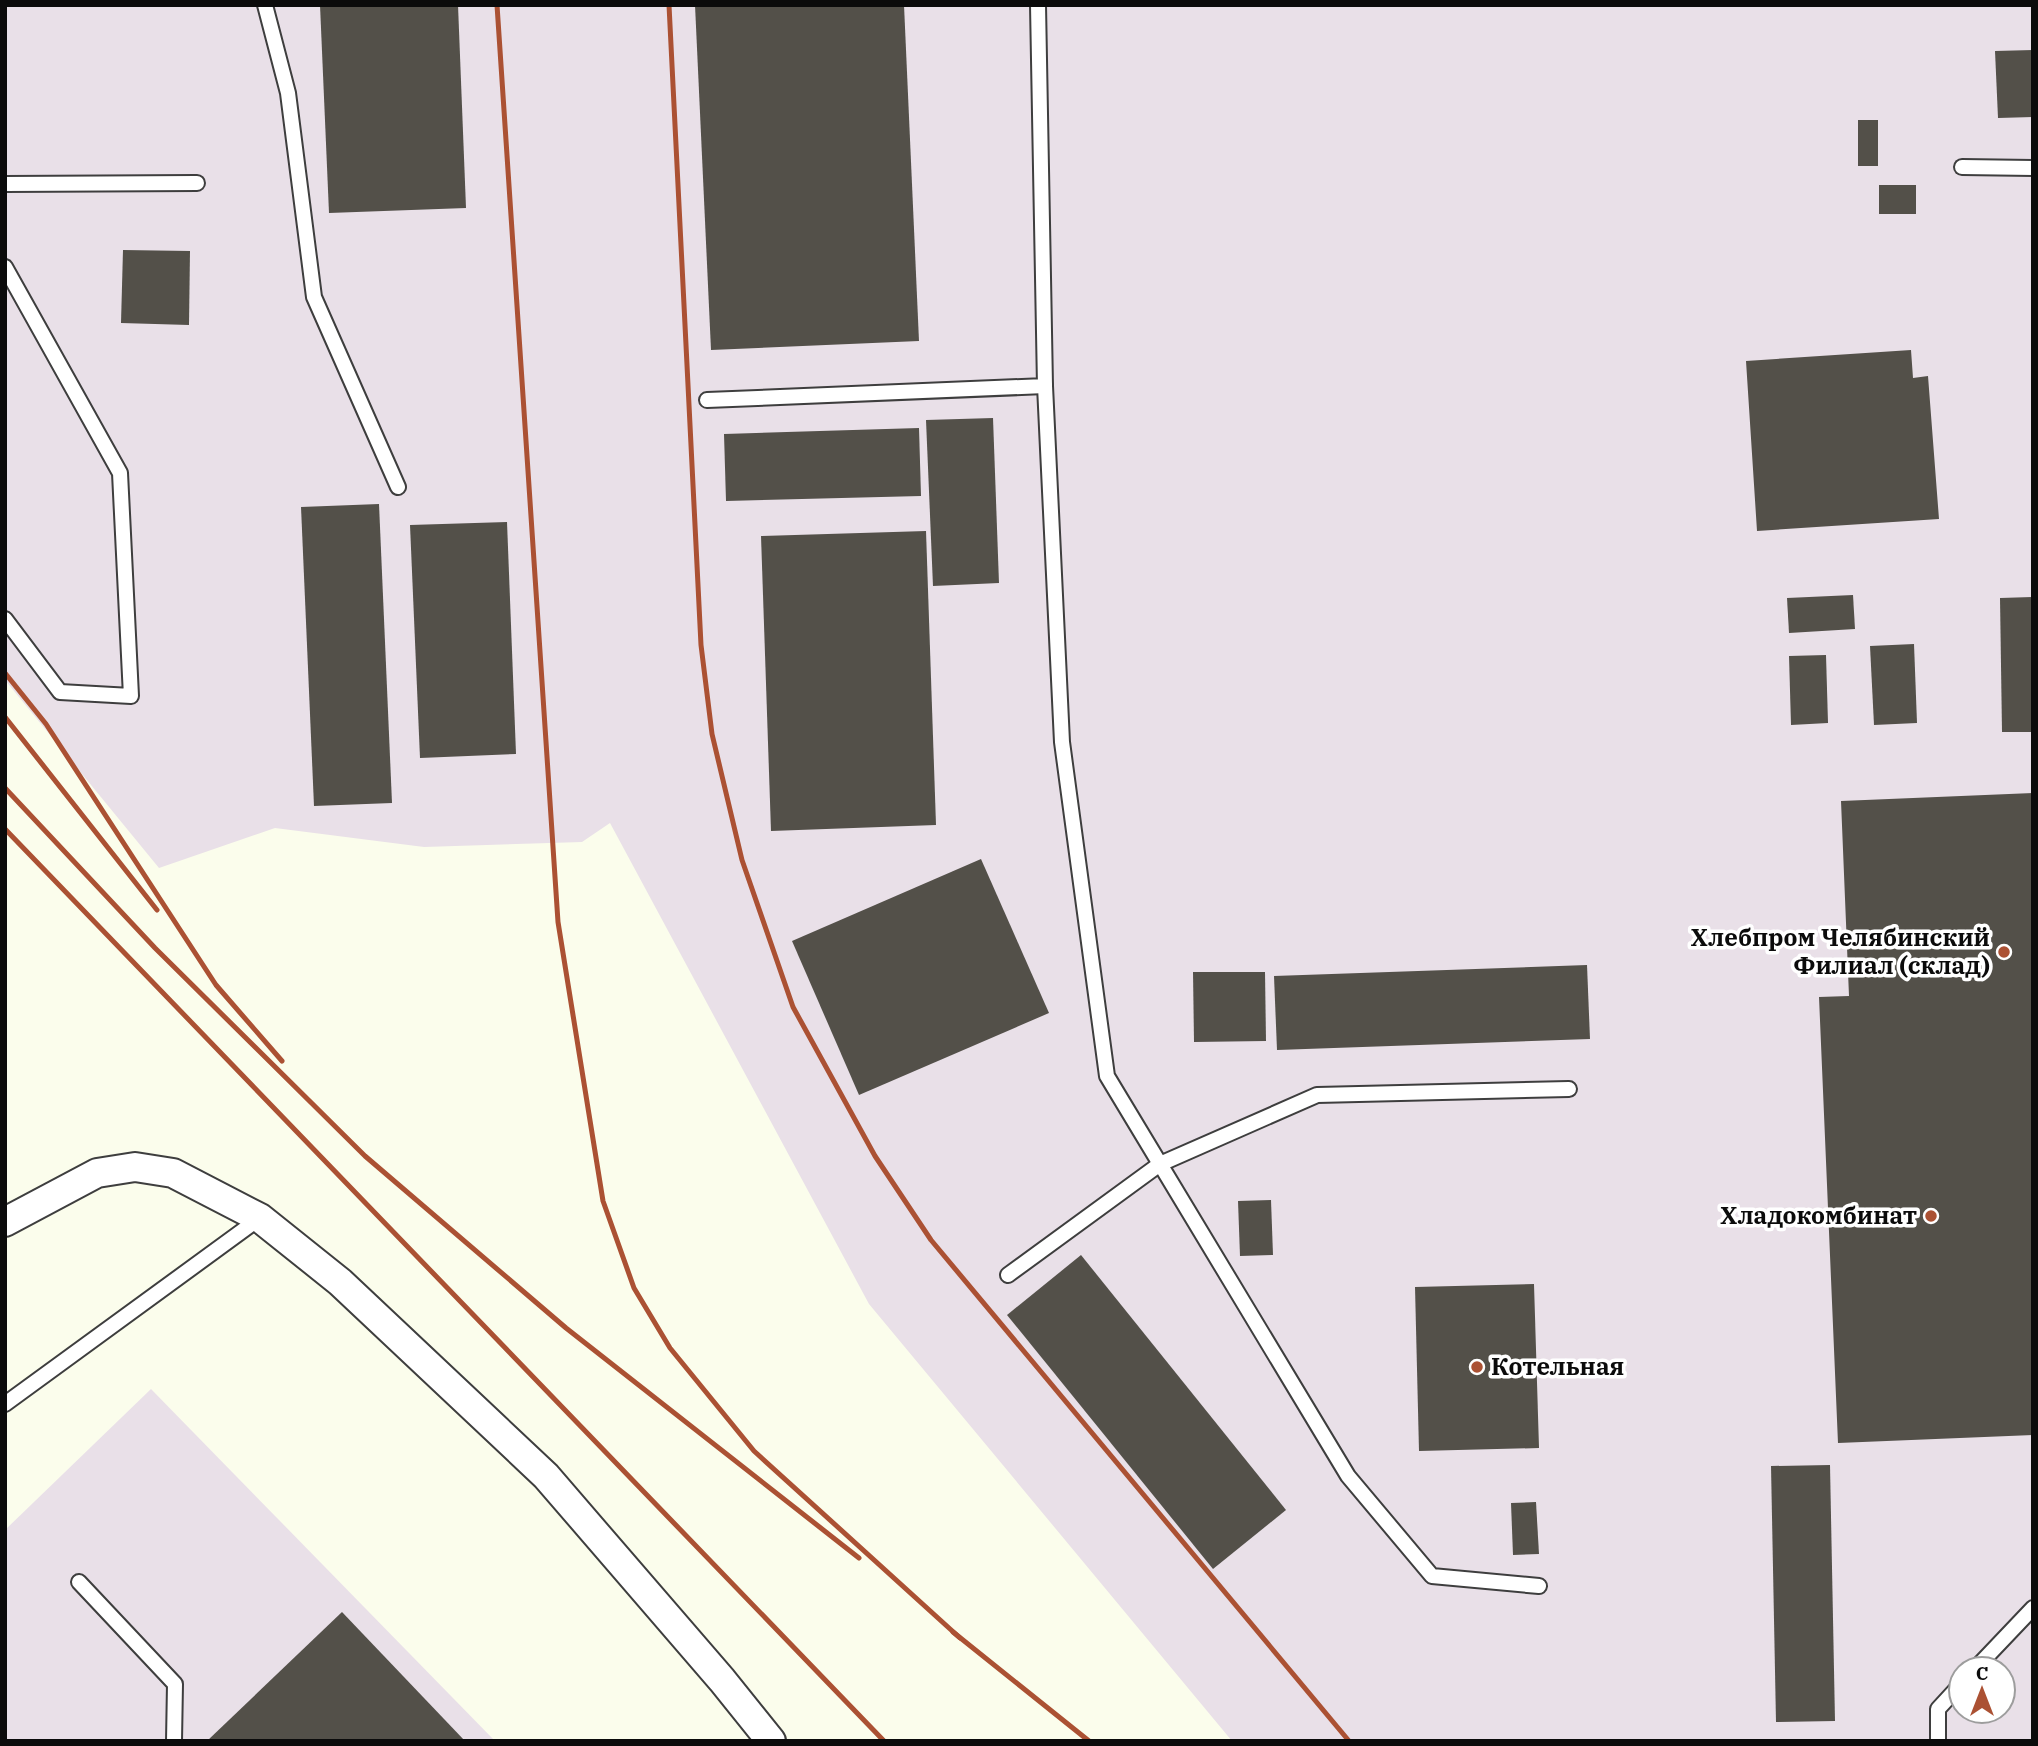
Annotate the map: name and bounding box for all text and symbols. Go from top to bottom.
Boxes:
place label: Хлебпром Челябинский Филиал (склад) [1691,921,1990,981]
marker: Хлебпром Челябинский Филиал (склад) [1996,944,2012,960]
place label: Хладокомбинат [1720,1199,1917,1231]
marker: Хладокомбинат [1923,1208,1939,1224]
place label: Котельная [1491,1350,1624,1382]
marker: Котельная [1469,1359,1485,1375]
north arrow [1947,1655,2017,1725]
text: С [1976,1661,1988,1685]

